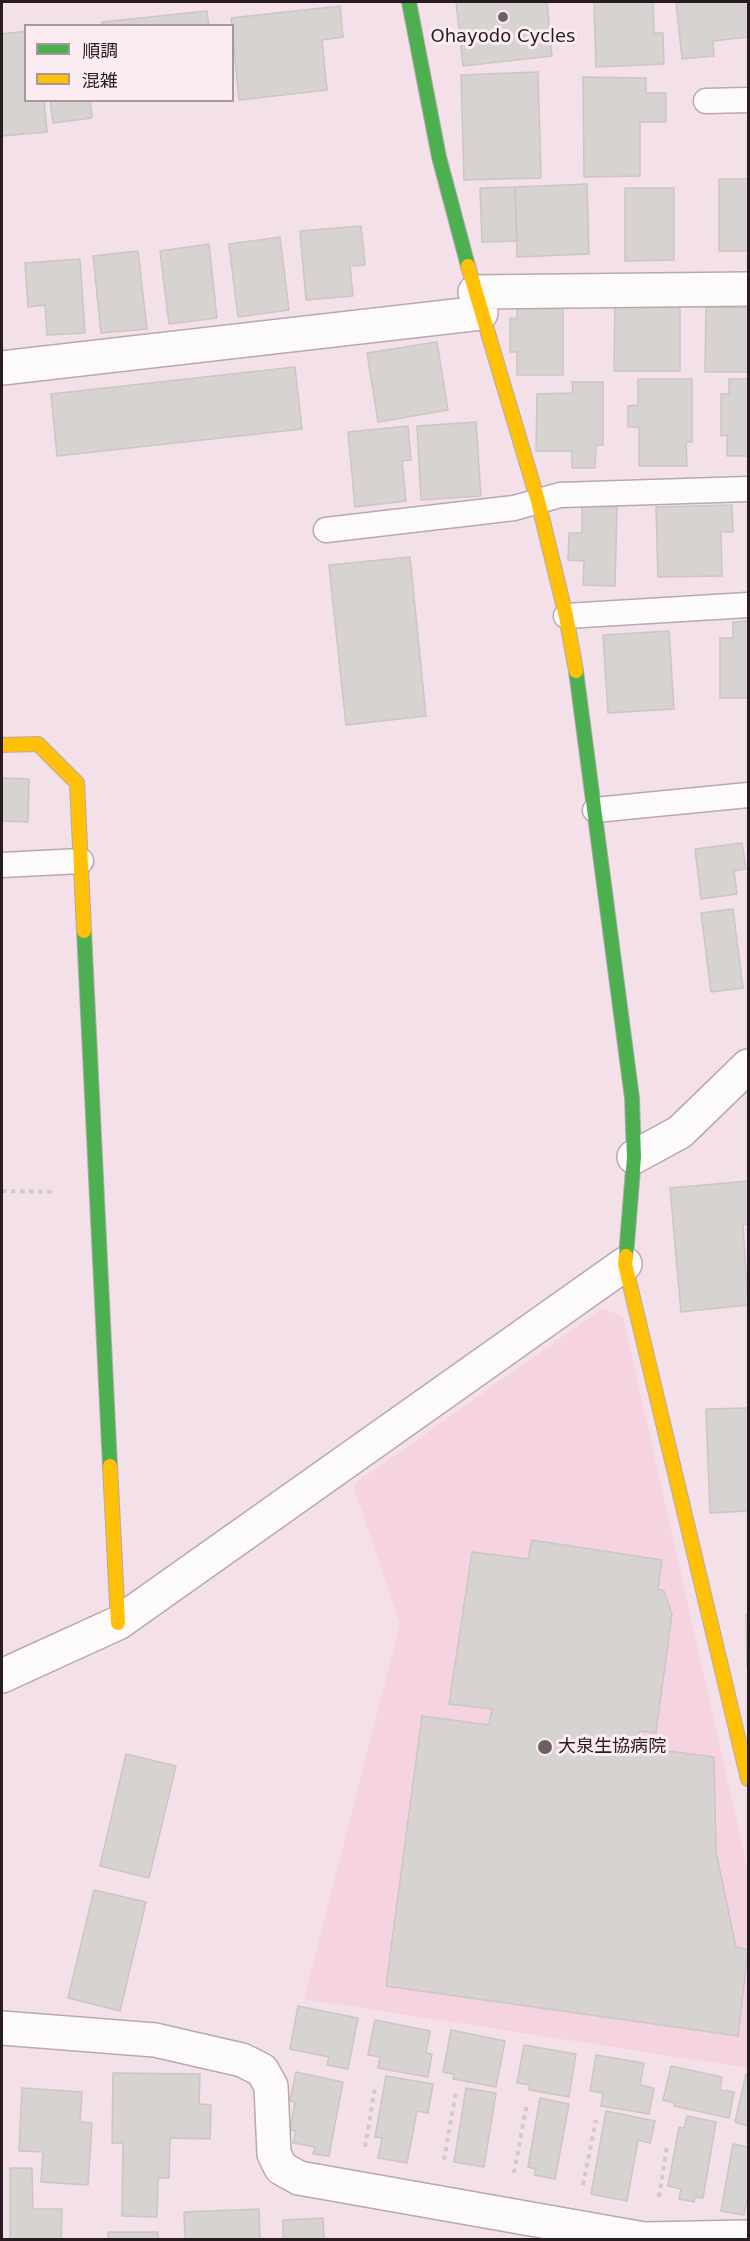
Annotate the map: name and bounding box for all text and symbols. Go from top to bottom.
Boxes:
marker: Ohayodo Cycles [496,10,510,24]
legend [24,24,234,102]
place label: Ohayodo Cycles [430,26,576,48]
text: 順調 [82,40,118,61]
text: 混雑 [82,70,118,91]
place label: 大泉生協病院 [558,1736,666,1758]
marker: 大泉生協病院 [536,1738,554,1756]

